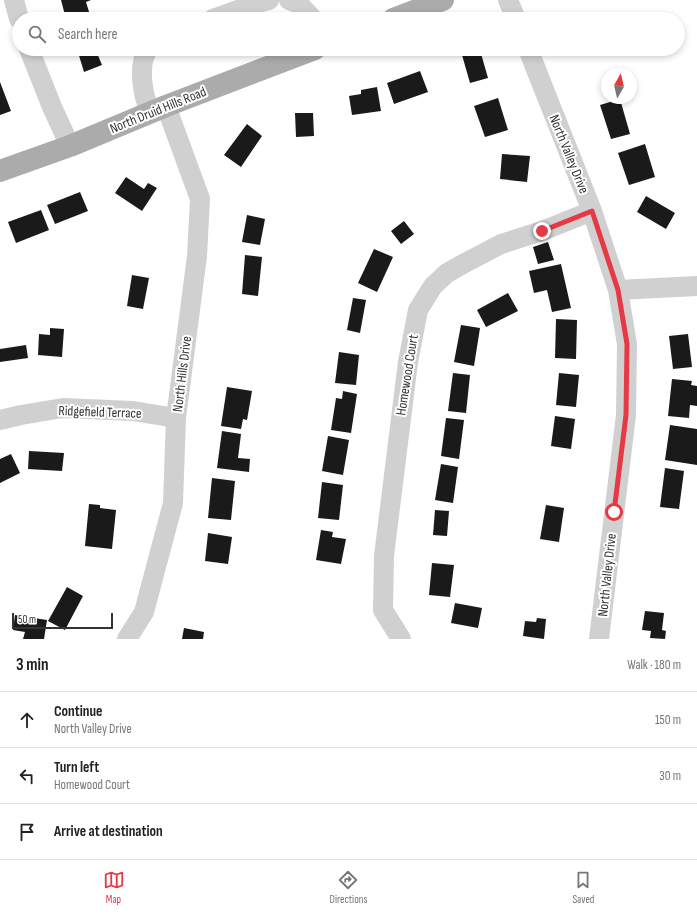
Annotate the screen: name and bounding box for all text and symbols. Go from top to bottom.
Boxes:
search box [12,12,685,56]
icon: search [26,23,48,45]
text: Search here [58,25,118,44]
north arrow [601,68,637,104]
street label: North Druid Hills Road [107,83,209,137]
street label: North Valley Drive [545,112,593,196]
route end [533,222,551,240]
street label: Homewood Court [392,333,422,417]
street label: North Hills Drive [169,335,195,413]
street label: Ridgefield Terrace [58,402,142,422]
route start [605,503,623,521]
street label: North Valley Drive [594,532,620,618]
scale bar [12,611,113,630]
text: 50 m [18,613,36,626]
text: 3 min [16,655,49,675]
text: Walk · 180 m [627,657,681,673]
text: Continue [54,702,103,721]
icon: ahead [16,709,38,731]
text: 150 m [655,712,681,728]
text: North Valley Drive [54,721,132,737]
text: Turn left [54,758,99,777]
icon: left [16,765,38,787]
text: 30 m [659,768,681,784]
text: Homewood Court [54,777,130,793]
icon: arrive [16,821,38,843]
text: Arrive at destination [54,822,163,841]
tab: Map [103,869,125,906]
tab: Directions [330,869,367,906]
tab: Saved [572,869,594,906]

